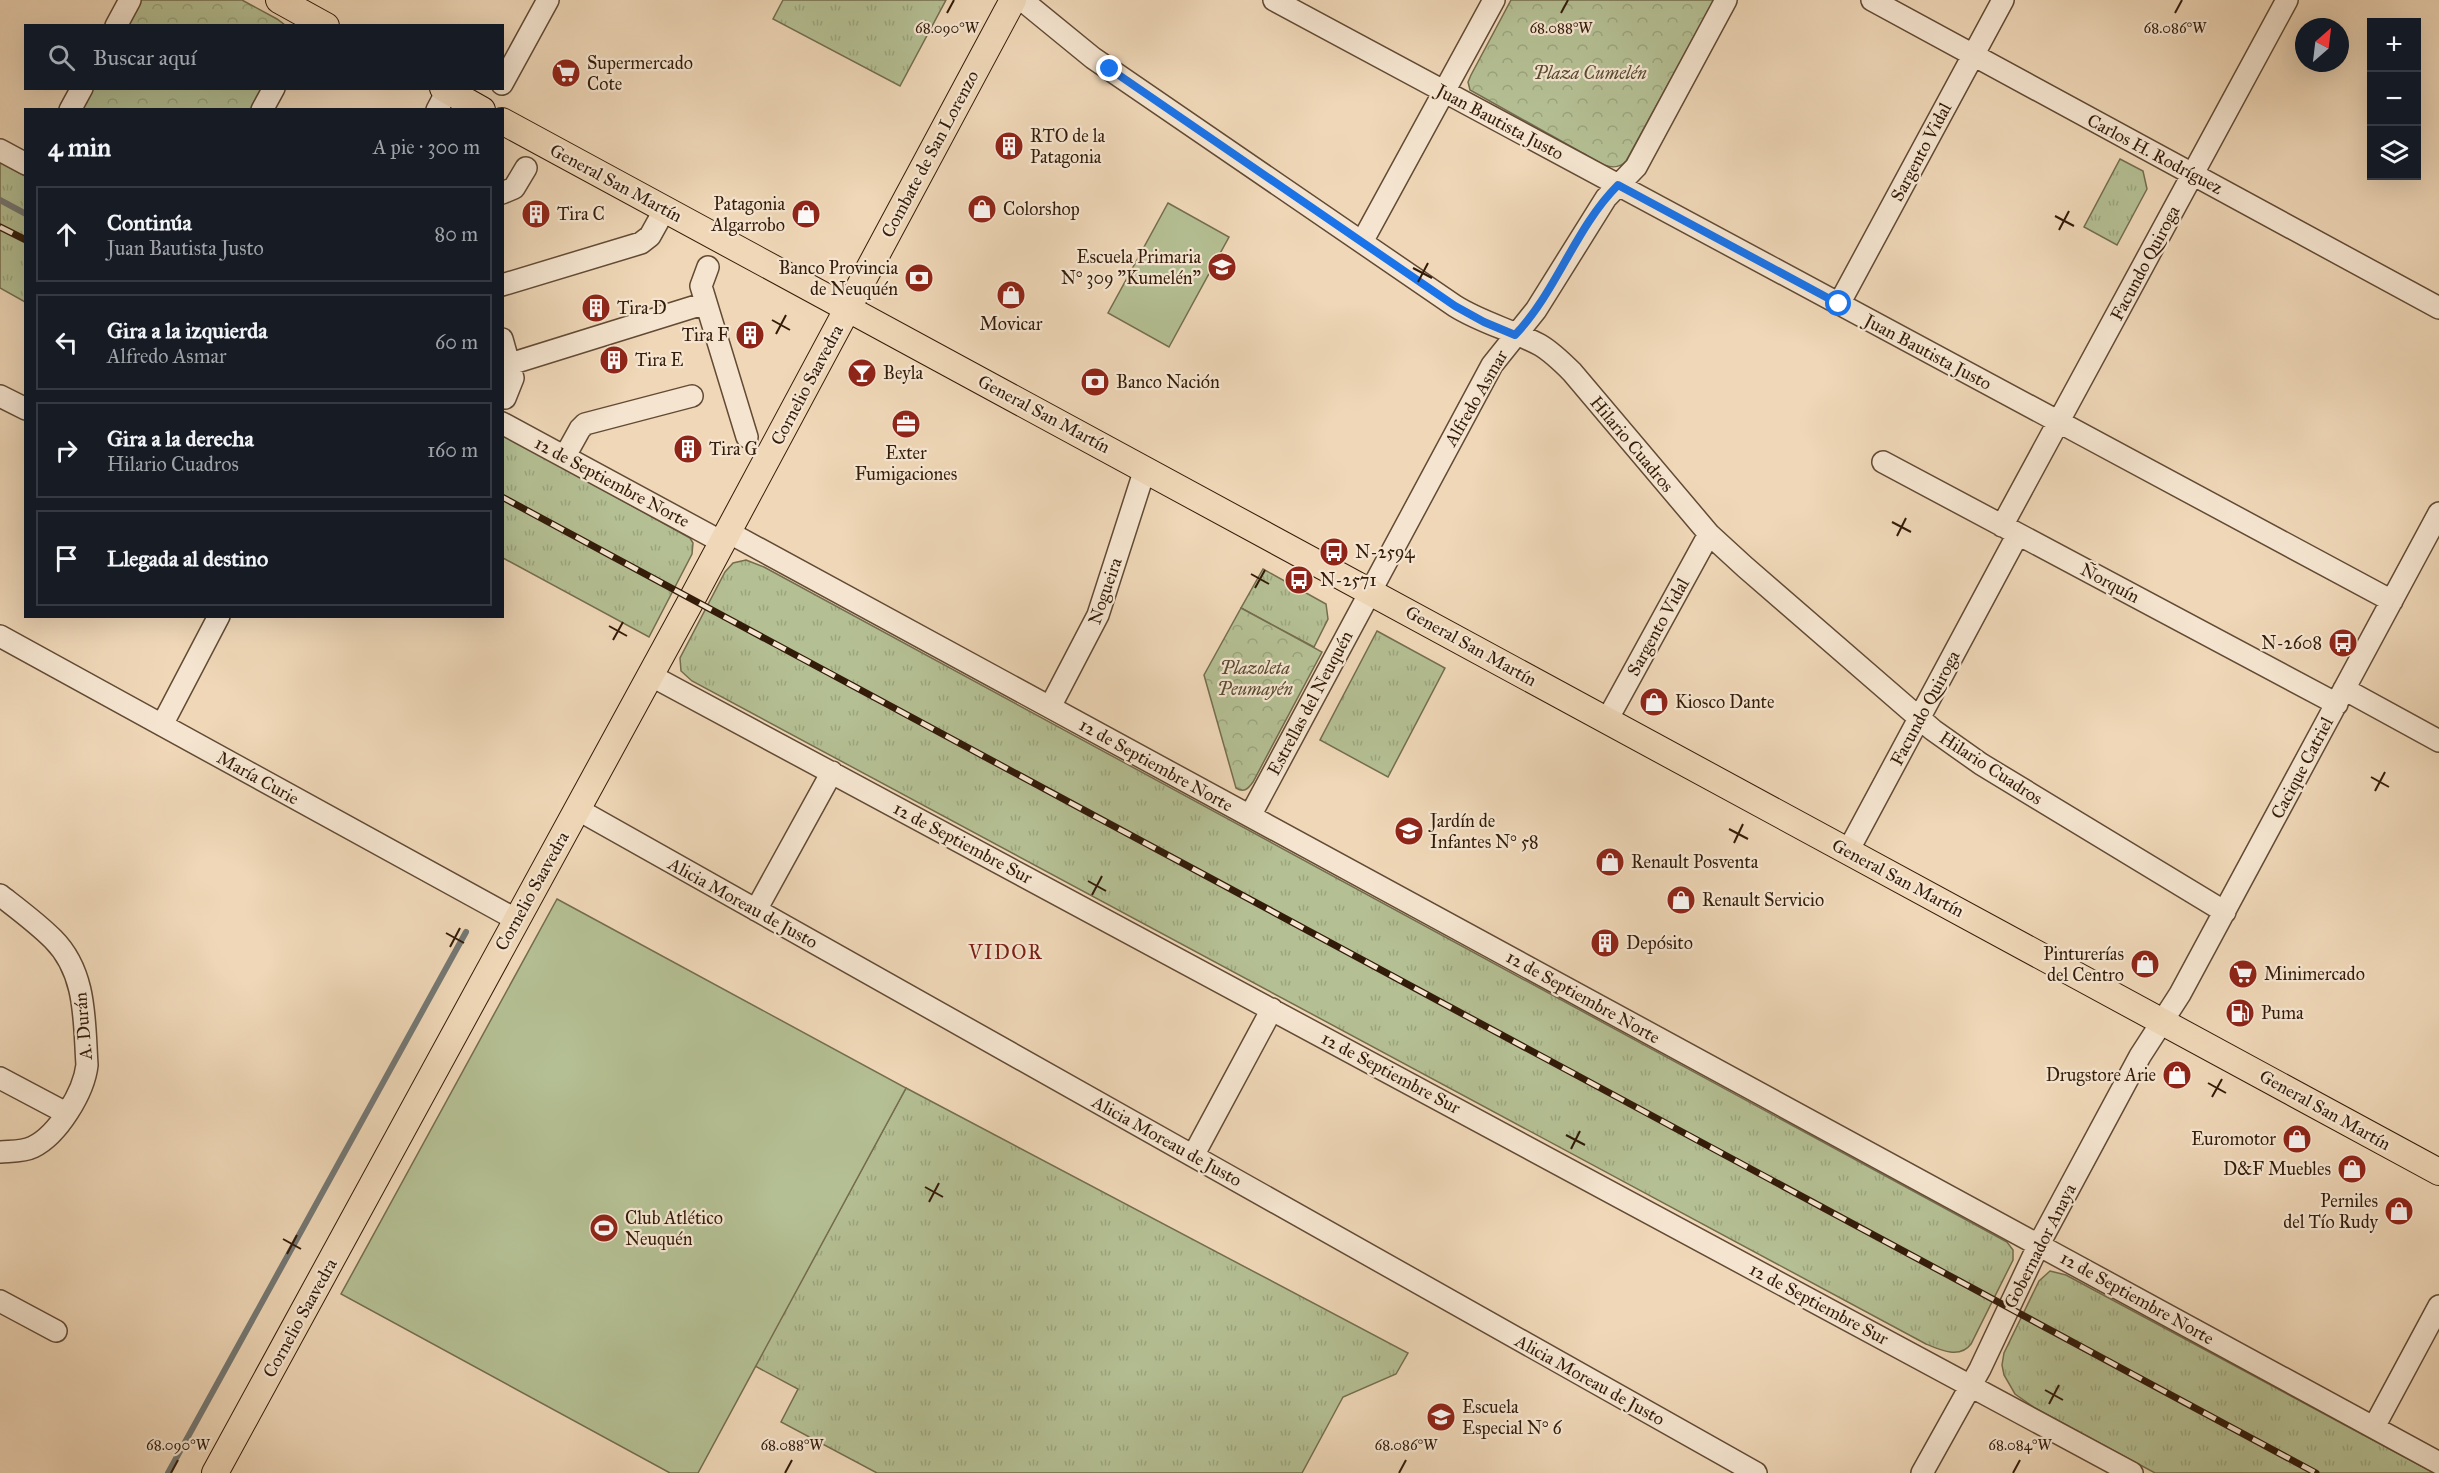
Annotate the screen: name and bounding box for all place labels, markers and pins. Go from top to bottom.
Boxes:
place label: Supermercado Cote [587,52,693,95]
supermarket icon: Supermercado Cote [550,57,582,89]
place label: RTO de la Patagonia [1030,125,1106,169]
building icon: RTO de la Patagonia [993,130,1025,162]
place label: Patagonia Algarrobo [710,193,785,237]
shop icon: Colorshop [966,193,998,225]
building icon: Tira C [520,198,552,230]
shop icon: Patagonia Algarrobo [790,198,822,230]
place label: Colorshop [1003,198,1080,220]
place label: Tira C [557,203,605,225]
place label: Escuela Primaria N° 309 "Kumelén" [1061,246,1201,289]
school or university icon: Escuela Primaria N° 309 "Kumelén" [1206,251,1238,283]
place label: Banco Provincia de Neuquén [779,257,898,301]
bank icon: Banco Provincia de Neuquén [903,262,935,294]
shop icon: Movicar [995,279,1027,311]
building icon: Tira D [580,292,612,324]
place label: Tira D [617,297,667,319]
place label: Movicar [980,313,1043,335]
building icon: Tira F [734,319,766,351]
place label: Tira F [682,324,729,346]
building icon: Tira E [598,344,630,376]
place label: Tira E [635,349,684,371]
bar icon: Beyla [846,357,878,389]
place label: Beyla [883,362,924,384]
bank icon: Banco Nación [1079,366,1111,398]
place label: Banco Nación [1116,371,1220,393]
office icon: Exter Fumigaciones [890,408,922,440]
building icon: Tira G [672,433,704,465]
place label: Tira G [709,438,758,460]
place label: Exter Fumigaciones [855,442,957,486]
bus stop icon: N-2594 [1318,536,1350,568]
place label: N-2594 [1355,541,1415,563]
bus stop icon: N-2571 [1283,564,1315,596]
place label: N-2571 [1320,569,1377,591]
bus stop icon: N-2608 [2327,627,2359,659]
place label: N-2608 [2261,632,2322,654]
shop icon: Kiosco Dante [1638,686,1670,718]
place label: Kiosco Dante [1675,691,1774,713]
place label: Jardín de Infantes N° 58 [1428,810,1539,853]
school or university icon: Jardín de Infantes N° 58 [1393,815,1425,847]
shop icon: Renault Posventa [1594,846,1626,878]
place label: Renault Posventa [1631,851,1759,873]
shop icon: Renault Servicio [1665,884,1697,916]
place label: Renault Servicio [1702,889,1824,911]
building icon: Depósito [1589,927,1621,959]
place label: Depósito [1626,932,1693,954]
place label: Pinturerías del Centro [2043,943,2124,986]
shop icon: Pinturerías del Centro [2129,948,2161,980]
supermarket icon: Minimercado [2227,958,2259,990]
place label: Minimercado [2264,963,2365,985]
fuel station icon: Puma [2224,997,2256,1029]
place label: Puma [2261,1002,2304,1024]
shop icon: Drugstore Arie [2161,1059,2193,1091]
place label: Drugstore Arie [2046,1064,2156,1087]
shop icon: Euromotor [2281,1123,2313,1155]
place label: Euromotor [2191,1128,2276,1150]
shop icon: D&F Muebles [2336,1153,2368,1185]
place label: D&F Muebles [2223,1158,2331,1180]
place label: Perniles del Tío Rudy [2283,1190,2379,1233]
shop icon: Perniles del Tío Rudy [2383,1195,2415,1227]
place label: Club Atlético Neuquén [625,1207,723,1251]
sports icon: Club Atlético Neuquén [588,1212,620,1244]
place label: Escuela Especial N° 6 [1462,1396,1563,1439]
school or university icon: Escuela Especial N° 6 [1425,1401,1457,1433]

